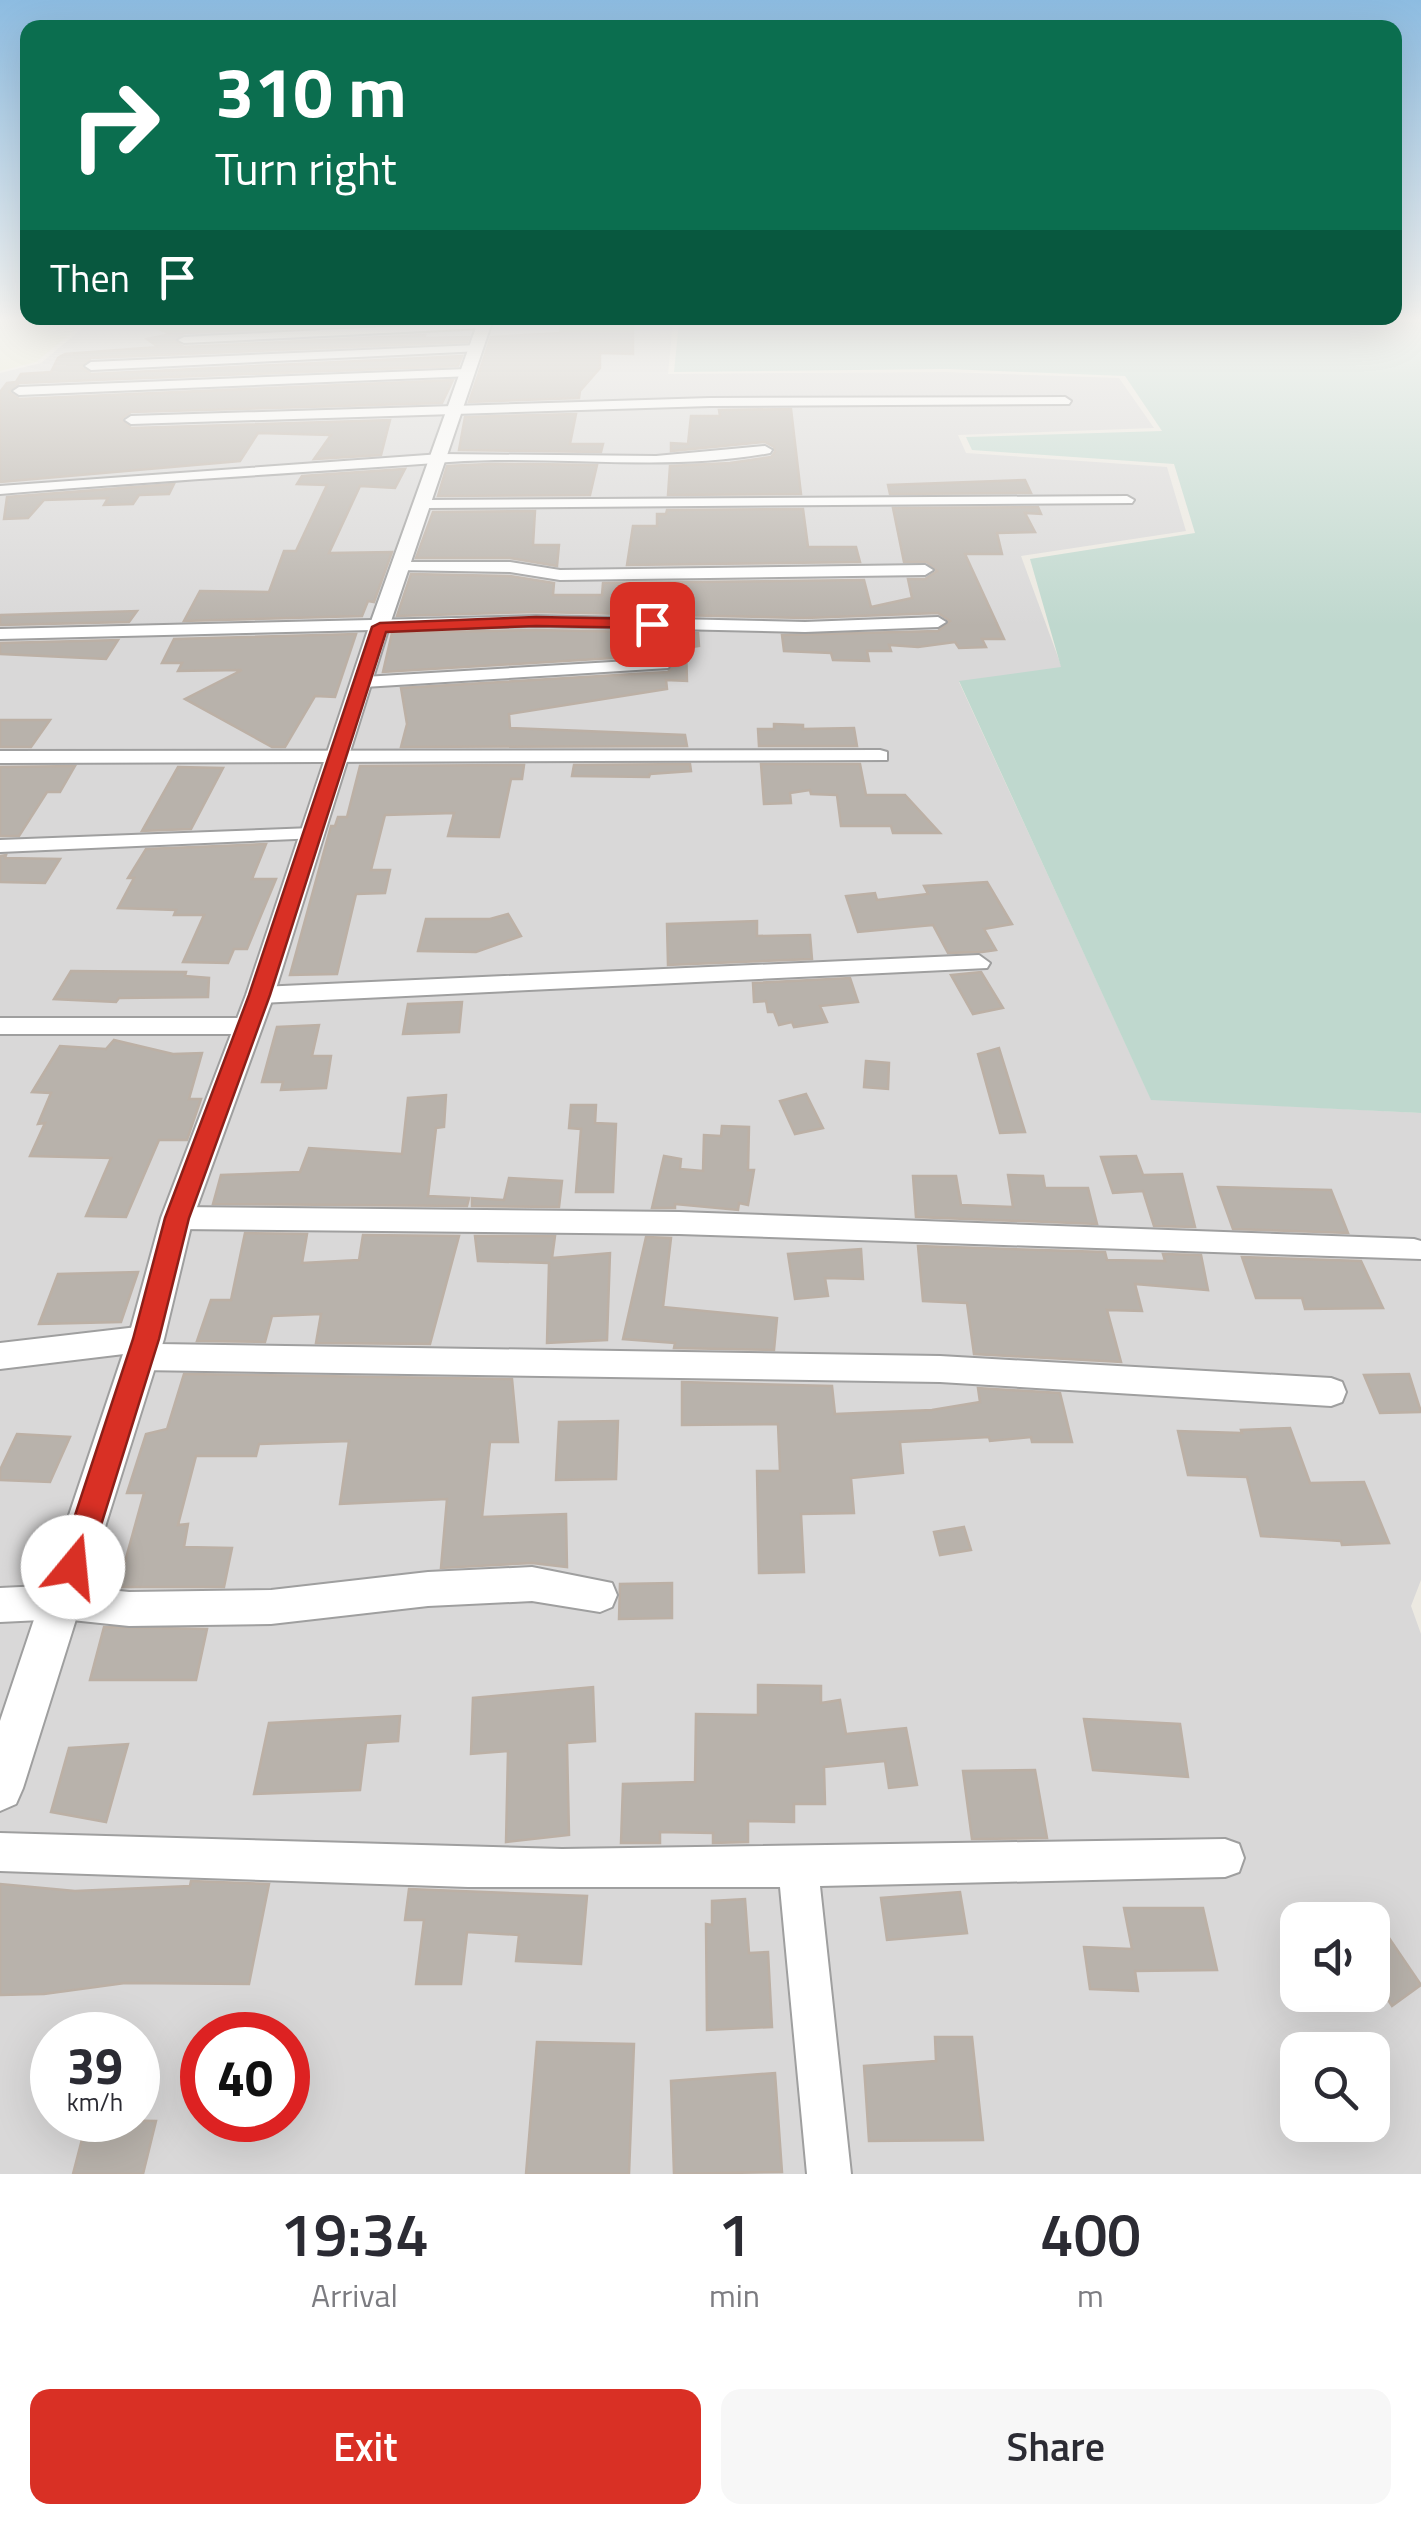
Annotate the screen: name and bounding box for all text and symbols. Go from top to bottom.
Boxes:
text: 310 m [215,38,407,144]
icon: right [50,60,180,190]
text: Turn right [215,134,397,202]
text: Then [50,249,130,307]
icon: arrive [150,250,205,305]
pin [610,582,695,667]
icon: arrive [625,597,680,652]
position arrow [21,1515,125,1619]
map controls [1280,1902,1390,2142]
button: sound [1280,1902,1390,2012]
speed limit sign: 40 [180,2012,310,2142]
text: 39 [67,2027,123,2103]
button: search [1280,2032,1390,2142]
text: km/h [67,2083,123,2121]
text: 19:34 [280,2188,429,2279]
text: 1 [718,2188,751,2279]
text: 400 [1040,2188,1141,2279]
text: Arrival [311,2271,398,2319]
text: min [709,2271,760,2319]
text: m [1077,2271,1104,2319]
button: Exit [30,2389,701,2504]
button: Share [721,2389,1391,2504]

